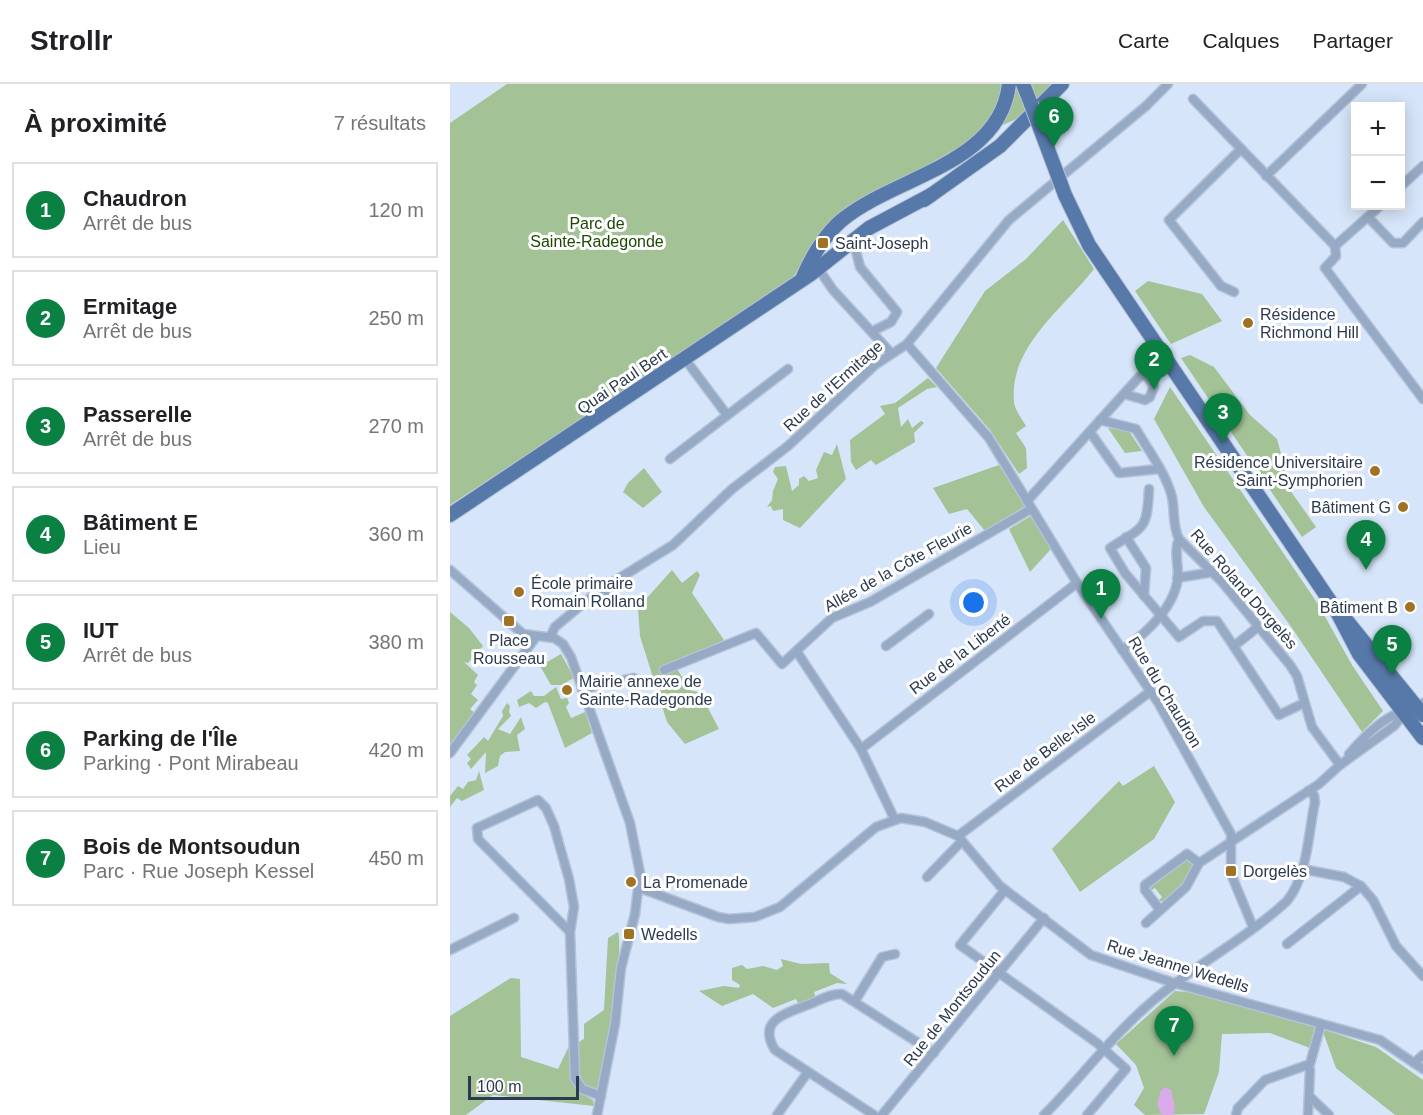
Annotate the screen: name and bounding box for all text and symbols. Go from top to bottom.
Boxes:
text: Strollr [30,25,112,56]
text: Carte [1118,29,1169,52]
text: Calques [1202,29,1279,52]
text: Partager [1312,29,1393,52]
pin: 6 [1034,98,1074,147]
map controls [1351,102,1405,210]
button: + [1351,102,1405,156]
text: À proximité [24,108,167,138]
text: 7 résultats [334,112,426,134]
button: − [1351,156,1405,210]
text: Chaudron [83,186,187,211]
text: 1 [40,199,51,221]
text: 120 m [368,199,424,221]
text: Arrêt de bus [83,212,192,234]
park label: Parc de Sainte-Radegonde [530,215,664,250]
place label: Saint-Joseph [835,235,928,252]
marker: Saint-Joseph [816,236,830,250]
text: Ermitage [83,294,177,319]
place label: Résidence Richmond Hill [1260,306,1359,341]
text: 2 [40,307,51,329]
text: 250 m [368,307,424,329]
marker: Résidence Richmond Hill [1241,316,1255,330]
text: Arrêt de bus [83,320,192,342]
street label: Rue de l'Ermitage [780,337,886,435]
pin: 2 [1134,340,1174,390]
street label: Quai Paul Bert [574,345,670,417]
pin: 3 [1204,394,1242,443]
text: Passerelle [83,402,192,427]
text: 3 [40,415,51,437]
text: 270 m [368,415,424,437]
text: Arrêt de bus [83,428,192,450]
place label: Résidence Universitaire Saint-Symphorien [1194,454,1363,489]
marker: Résidence Universitaire Saint-Symphorien [1368,464,1382,478]
place label: Bâtiment G [1311,499,1391,516]
marker: Bâtiment G [1396,500,1410,514]
text: Bâtiment E [83,510,198,535]
street label: Allée de la Côte Fleurie [821,519,975,615]
pin: 4 [1346,520,1386,570]
text: 4 [40,523,51,545]
text: 360 m [368,523,424,545]
street label: Rue Roland Dorgelès [1187,526,1301,652]
text: Lieu [83,536,121,558]
pin: 1 [1082,570,1120,619]
place label: École primaire Romain Rolland [531,574,645,610]
marker: École primaire Romain Rolland [512,585,526,599]
your location [959,588,988,617]
place label: Bâtiment B [1320,599,1398,616]
marker: Bâtiment B [1403,600,1417,614]
street label: Rue de la Liberté [906,610,1014,697]
marker: Place Rousseau [502,614,516,628]
text: IUT [83,618,118,643]
pin: 5 [1372,626,1412,675]
text: 5 [40,631,51,653]
text: 380 m [368,631,424,653]
place label: Place Rousseau [473,632,545,667]
street label: Rue du Chaudron [1125,633,1205,751]
text: Arrêt de bus [83,644,192,666]
place label: Mairie annexe de Sainte-Radegonde [579,673,713,708]
marker: Mairie annexe de Sainte-Radegonde [560,683,574,697]
street label: Rue de Belle-Isle [991,708,1099,795]
text: Parking de l'Île [83,726,237,751]
text: 6 [40,739,51,761]
text: 420 m [368,739,424,761]
text: Parking · Pont Mirabeau [83,752,299,774]
text: Bois de Montsoudun [83,834,301,859]
text: 7 [40,847,51,869]
text: 450 m [368,847,424,869]
text: Parc · Rue Joseph Kessel [83,860,314,882]
place label: Dorgelès [1243,863,1307,880]
marker: Dorgelès [1224,864,1238,878]
place label: La Promenade [643,874,748,891]
marker: La Promenade [624,875,638,889]
place label: Wedells [641,926,698,943]
marker: Wedells [622,927,636,941]
street label: Rue Jeanne Wedells [1105,936,1251,996]
street label: Rue de Montsoudun [900,947,1004,1069]
pin: 7 [1154,1006,1194,1056]
scale bar [468,1073,579,1100]
text: 100 m [477,1078,521,1095]

